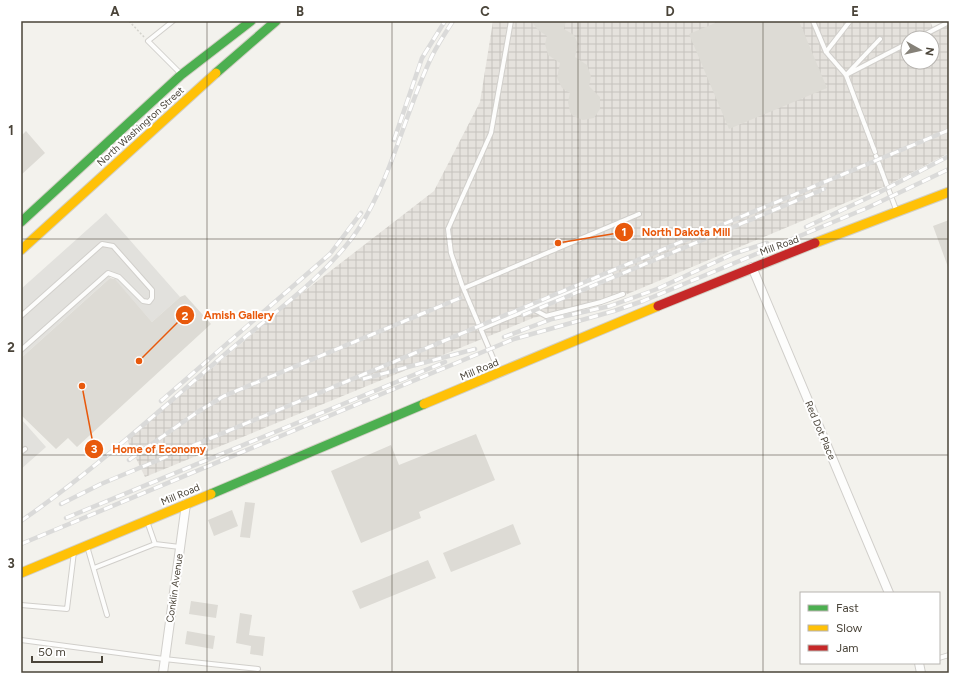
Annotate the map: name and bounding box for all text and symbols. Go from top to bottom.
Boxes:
text: A [110,4,120,19]
text: B [296,4,304,19]
text: C [480,4,490,19]
text: D [665,4,675,19]
text: E [851,4,859,19]
north arrow [900,30,940,70]
text: N [922,46,936,56]
street label: North Washington Street [94,84,187,169]
text: 1 [8,123,14,138]
callout: North Dakota Mill [614,220,738,243]
text: 1 [621,225,627,239]
text: North Dakota Mill [642,226,731,239]
street label: Mill Road [758,232,801,259]
callout: Amish Gallery [175,304,282,327]
text: 2 [182,309,189,323]
text: Amish Gallery [204,309,275,322]
text: 2 [7,340,15,355]
street label: Mill Road [458,355,501,383]
street label: Red Dot Place [802,399,839,462]
callout: Home of Economy [84,437,214,460]
text: 3 [91,442,98,456]
text: Home of Economy [112,443,206,456]
street label: Mill Road [159,480,202,508]
street label: Conklin Avenue [163,552,186,624]
text: 3 [7,556,15,571]
legend [800,592,940,664]
text: Fast [836,601,859,615]
text: Slow [836,621,863,635]
scale bar [32,638,102,664]
text: Jam [836,641,859,655]
text: 50 m [38,645,66,659]

